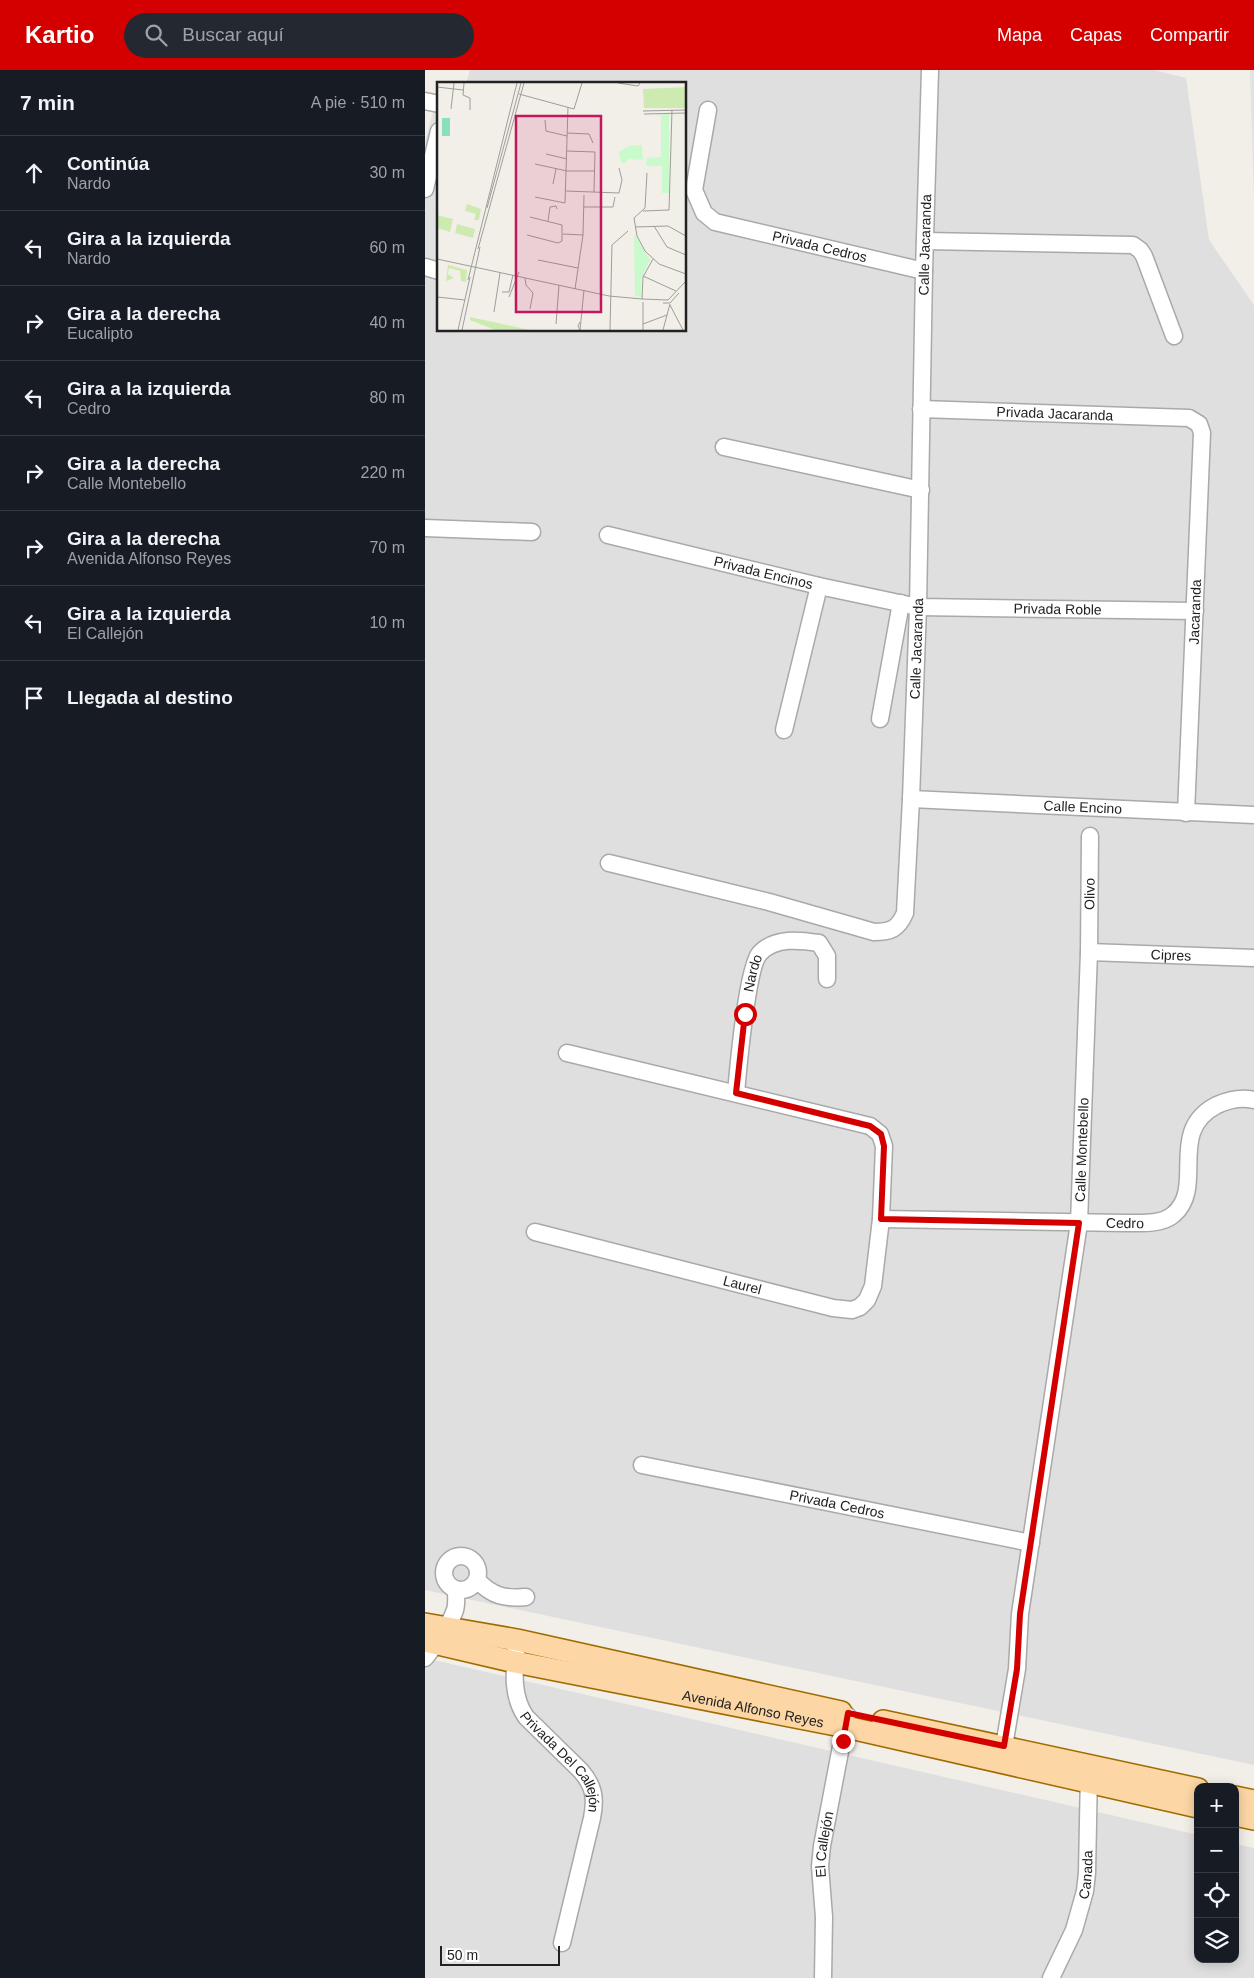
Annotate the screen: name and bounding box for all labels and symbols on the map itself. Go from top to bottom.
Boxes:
inset map [437,82,686,331]
street label: Calle Jacaranda [916,194,934,296]
street label: Privada Cedros [771,228,869,265]
street label: Privada Jacaranda [996,404,1114,423]
street label: Privada Encinos [712,553,815,592]
street label: Jacaranda [1186,579,1204,645]
street label: Calle Jacaranda [907,598,926,700]
street label: Privada Roble [1014,600,1102,618]
street label: Calle Encino [1043,797,1123,817]
street label: Olivo [1081,878,1098,910]
street label: Cipres [1150,946,1191,964]
street label: Nardo [740,952,766,993]
route start [734,1003,757,1026]
street label: Calle Montebello [1072,1097,1092,1202]
street label: Cedro [1106,1215,1144,1231]
street label: Laurel [721,1272,763,1297]
street label: Privada Cedros [788,1487,886,1521]
street label: Avenida Alfonso Reyes [681,1687,825,1730]
street label: Privada Del Callejón [517,1709,602,1813]
route end [832,1730,855,1753]
street label: El Callejón [812,1810,836,1878]
street label: Canada [1075,1850,1095,1901]
scale bar [440,1943,560,1966]

